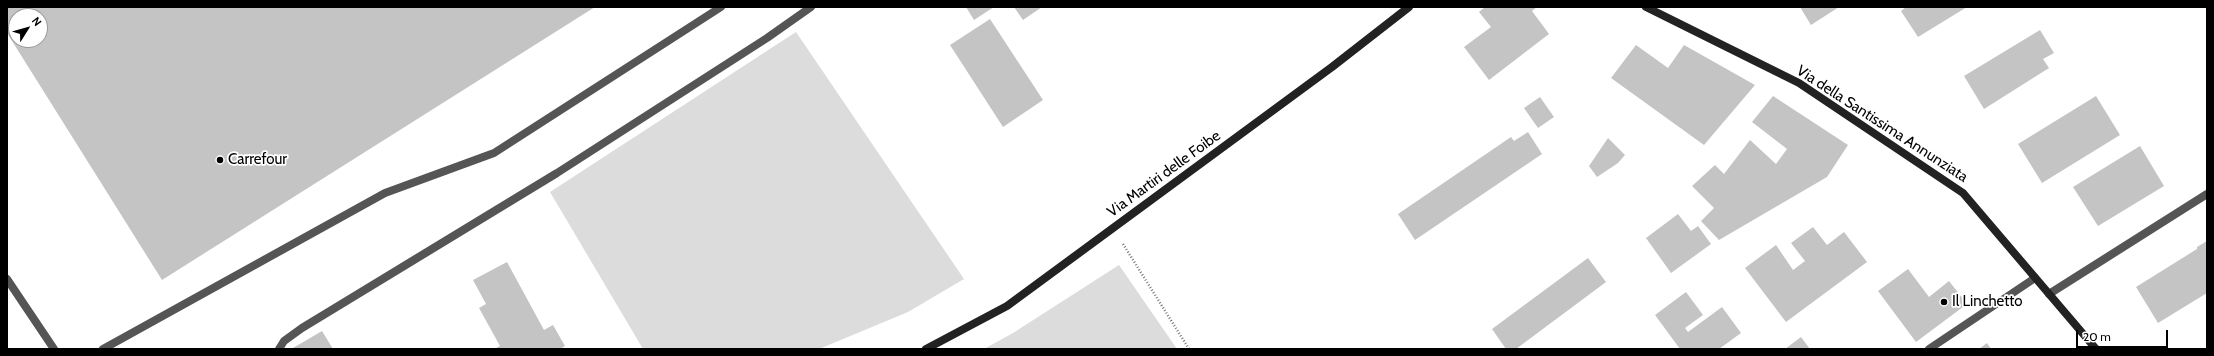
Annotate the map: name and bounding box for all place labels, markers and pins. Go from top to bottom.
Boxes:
place label: Carrefour [228,151,287,169]
marker: Carrefour [215,155,225,165]
place label: Il Linchetto [1952,293,2023,311]
marker: Il Linchetto [1939,297,1949,307]

